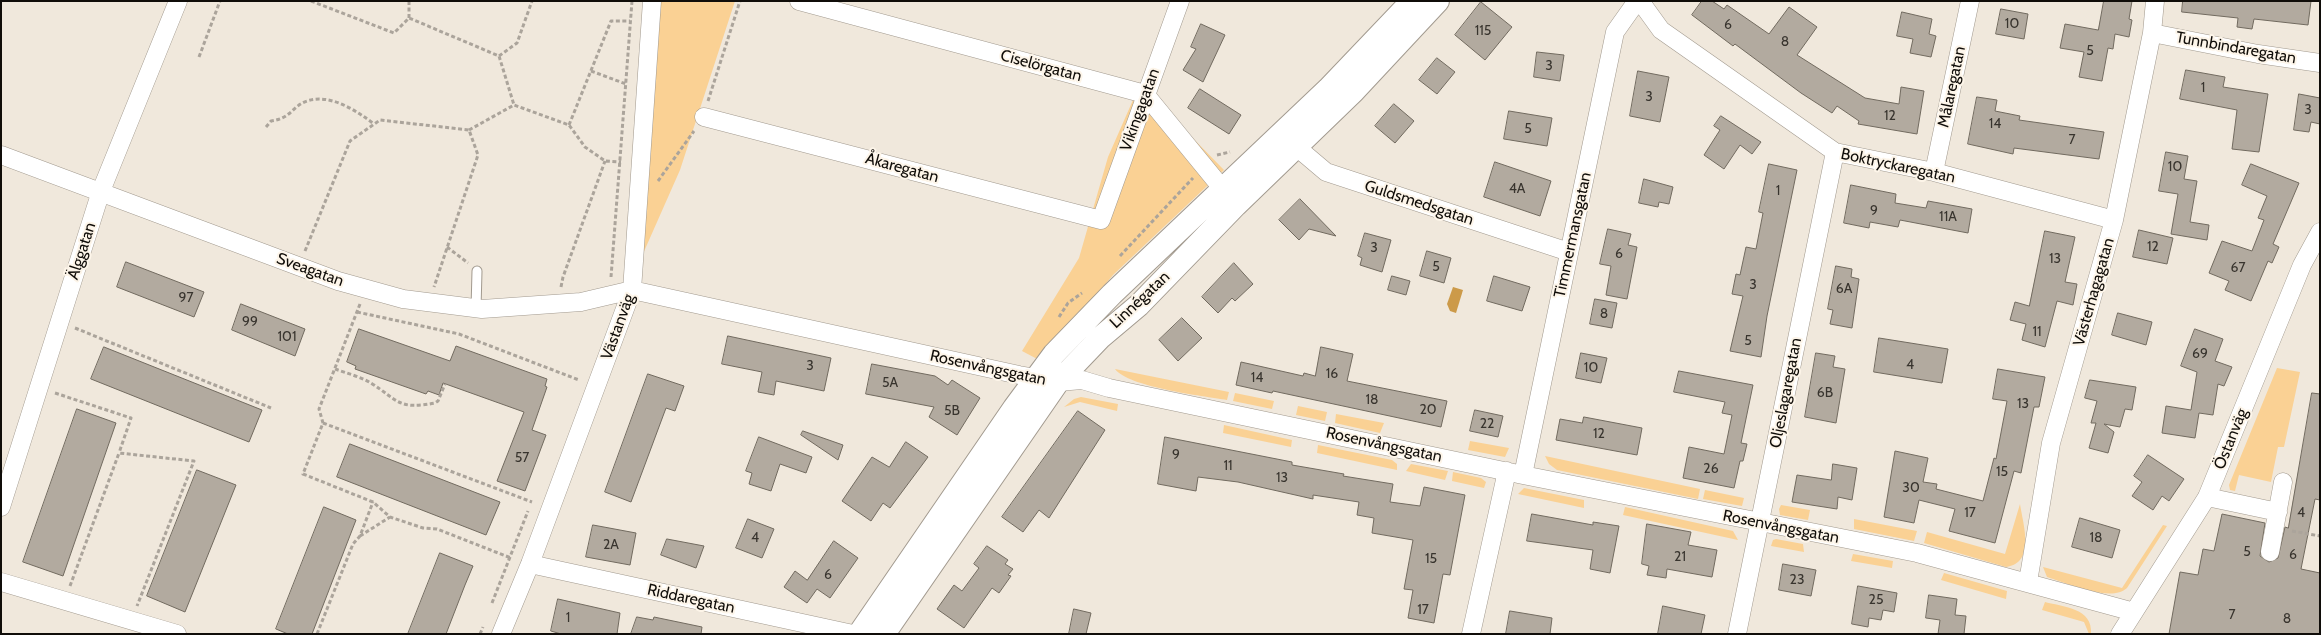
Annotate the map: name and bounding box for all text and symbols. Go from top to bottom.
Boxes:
house number: 10 [2005,16,2019,32]
house number: 6 [1724,17,1732,33]
house number: 115 [1475,23,1491,39]
street label: Tunnbindaregatan [2174,28,2298,68]
house number: 8 [1781,34,1789,50]
house number: 5 [2086,43,2094,59]
street label: Målaregatan [1934,45,1970,129]
street label: Ciselörgatan [998,46,1084,86]
house number: 3 [1545,58,1553,74]
street label: Vikingagatan [1116,66,1164,154]
house number: 1 [2201,80,2205,96]
house number: 3 [1645,89,1653,105]
house number: 3 [2304,102,2312,118]
house number: 12 [1884,108,1896,124]
house number: 14 [1989,116,2001,132]
house number: 5 [1524,121,1532,137]
house number: 7 [2068,132,2076,148]
street label: Boktryckaregatan [1839,145,1957,187]
street label: Åkaregatan [863,149,941,187]
house number: 10 [2168,159,2182,175]
street label: Timmermansgatan [1550,170,1596,300]
street label: Guldsmedsgatan [1362,176,1476,230]
house number: 4A [1509,181,1525,197]
house number: 1 [1776,183,1780,199]
house number: 9 [1870,203,1878,219]
house number: 11A [1939,209,1957,225]
street label: Älggatan [64,220,100,282]
street label: Västerhagagatan [2069,236,2119,348]
house number: 12 [2147,239,2159,255]
house number: 3 [1370,240,1378,256]
house number: 6 [1615,246,1623,262]
street label: Sveagatan [274,249,346,291]
house number: 13 [2049,251,2061,267]
house number: 5 [1432,259,1440,275]
house number: 67 [2231,260,2245,276]
street label: Linnégatan [1106,267,1174,333]
house number: 3 [1749,277,1757,293]
house number: 6A [1836,281,1852,297]
house number: 97 [179,290,193,306]
street label: Västanväg [597,291,639,363]
house number: 8 [1600,306,1608,322]
house number: 99 [242,314,258,330]
house number: 11 [2032,324,2042,340]
house number: 101 [278,329,296,345]
house number: 5 [1744,333,1752,349]
street label: Oljeslagaregatan [1766,336,1806,450]
street label: Rosenvångsgatan [928,346,1048,390]
house number: 69 [2192,346,2208,362]
house number: 4 [1906,357,1914,373]
house number: 3 [806,358,814,374]
house number: 10 [1584,360,1598,376]
house number: 16 [1326,366,1338,382]
house number: 14 [1251,370,1263,386]
house number: 5A [882,375,898,391]
house number: 6B [1817,385,1833,401]
house number: 18 [1365,392,1379,408]
house number: 13 [2017,396,2029,412]
house number: 20 [1419,402,1437,418]
house number: 5B [944,403,960,419]
street label: Östanväg [2210,406,2252,472]
house number: 22 [1480,416,1494,432]
street label: Rosenvångsgatan [1324,423,1444,467]
house number: 12 [1593,426,1605,442]
house number: 9 [1172,447,1180,463]
house number: 57 [515,450,529,466]
house number: 11 [1223,458,1233,474]
house number: 26 [1703,461,1719,477]
house number: 15 [1996,464,2008,480]
house number: 13 [1276,470,1288,486]
house number: 30 [1902,480,1920,496]
house number: 17 [1964,505,1976,521]
house number: 4 [2297,505,2305,521]
street label: Rosenvångsgatan [1721,506,1841,548]
house number: 4 [751,530,759,546]
house number: 18 [2089,530,2103,546]
house number: 2A [603,537,619,553]
house number: 5 [2243,544,2251,560]
house number: 6 [2289,547,2297,563]
house number: 21 [1674,549,1686,565]
house number: 15 [1425,551,1437,567]
house number: 6 [824,567,832,583]
house number: 23 [1790,572,1804,588]
street label: Riddaregatan [646,580,736,618]
house number: 25 [1869,592,1883,608]
house number: 17 [1417,602,1429,618]
house number: 7 [2228,607,2236,623]
house number: 1 [566,610,570,626]
house number: 8 [2283,611,2291,627]

